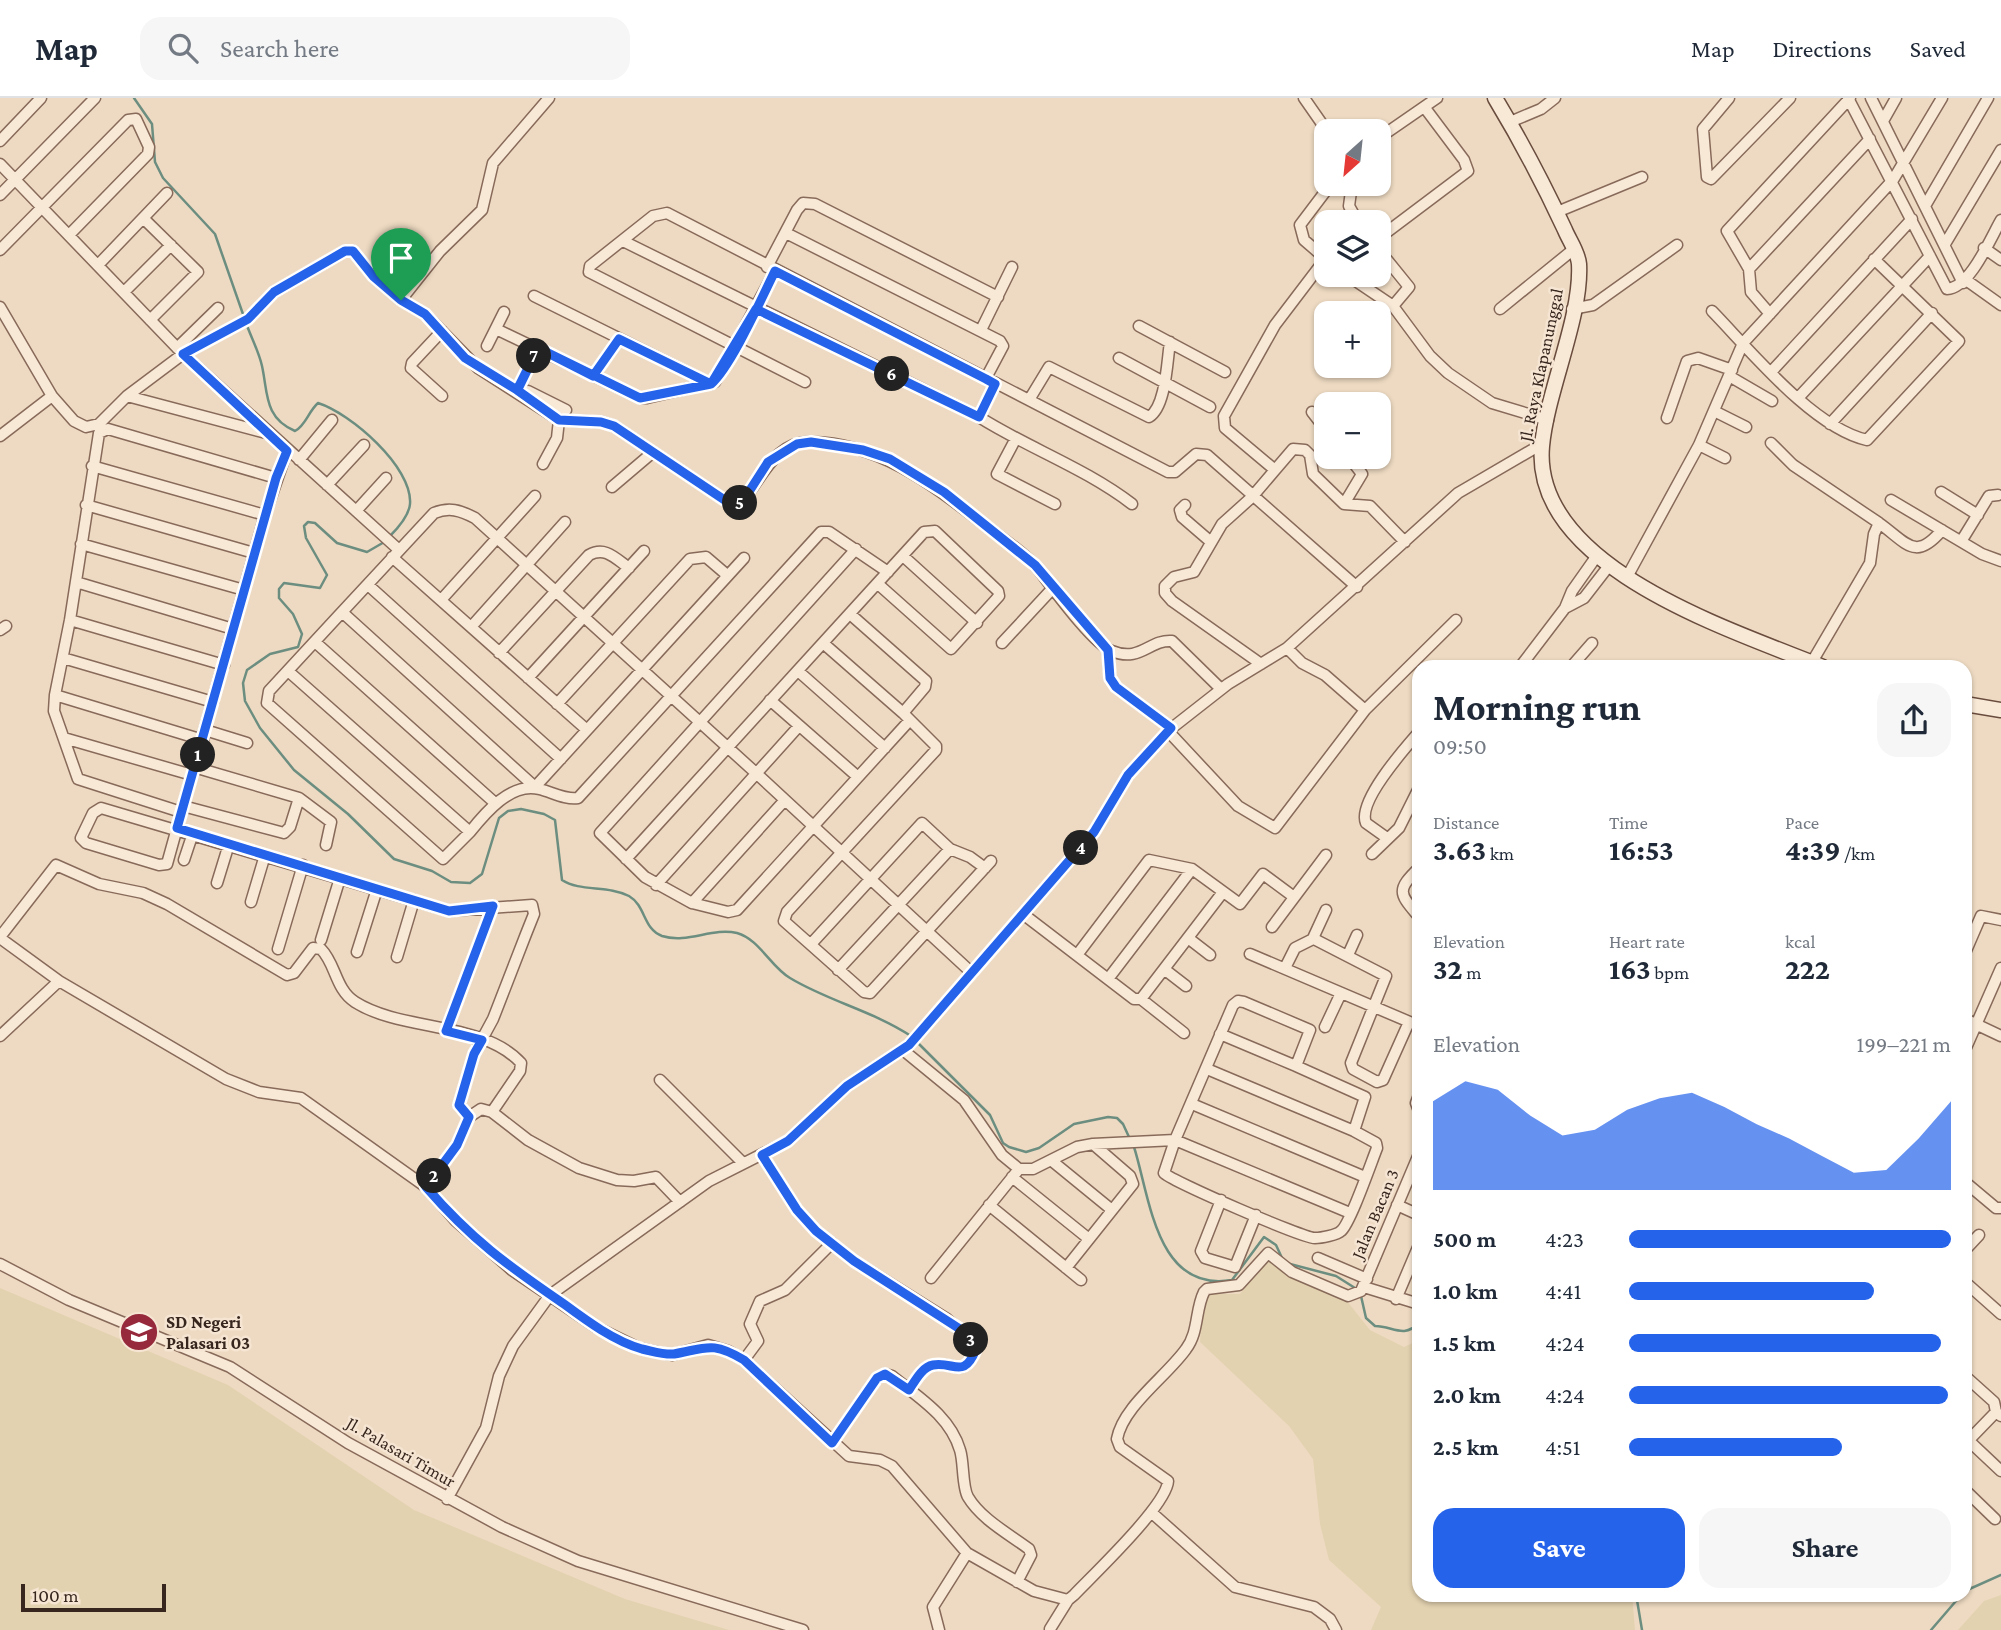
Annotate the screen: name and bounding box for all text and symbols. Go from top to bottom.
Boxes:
search box [140,17,630,80]
icon: search [164,29,202,67]
text: Map [35,30,98,67]
text: Search here [220,34,339,63]
text: Map [1691,35,1735,62]
text: Directions [1773,35,1872,62]
text: Saved [1910,35,1966,62]
north arrow [1314,119,1391,196]
map controls [1314,119,1391,469]
button: layers [1314,210,1391,287]
pin [371,228,431,300]
icon: arrive [382,239,420,277]
street label: Jl. Raya Klapanunggal [1515,286,1567,445]
button: + [1314,301,1391,378]
pin: 7 [516,338,552,374]
text: 7 [529,345,538,366]
pin: 6 [874,356,910,392]
text: 6 [886,363,897,384]
button: − [1314,392,1391,469]
pin: 5 [722,486,758,520]
text: 5 [735,492,744,513]
button: share [1877,683,1951,757]
text: Morning run [1433,686,1641,728]
text: 09:50 [1433,733,1487,759]
pin: 1 [180,738,216,772]
text: 1 [194,744,201,765]
text: Distance [1433,812,1499,833]
text: Time [1609,812,1648,833]
text: Pace [1785,812,1819,833]
pin: 4 [1064,830,1098,866]
text: 3.63 [1433,833,1486,866]
text: 16:53 [1609,833,1674,866]
text: 4:39 [1785,833,1841,866]
text: 4 [1075,837,1086,858]
text: km [1486,843,1514,864]
text: /km [1841,843,1875,864]
text: Elevation [1433,931,1505,952]
text: Heart rate [1609,931,1685,952]
text: kcal [1785,931,1816,952]
text: 32 [1433,952,1463,985]
text: 163 [1609,952,1651,985]
text: 222 [1785,952,1830,985]
text: m [1463,962,1482,983]
text: bpm [1651,962,1689,983]
text: Elevation [1433,1031,1520,1057]
text: 199–221 m [1857,1031,1951,1057]
pin: 2 [416,1158,452,1194]
text: 2 [429,1165,438,1186]
street label: Jalan Bacan 3 [1346,1166,1403,1264]
text: 500 m [1433,1226,1496,1252]
text: 4:23 [1545,1226,1584,1252]
text: 1.0 km [1433,1278,1498,1304]
text: 4:41 [1545,1278,1581,1304]
school or university icon: SD Negeri Palasari 03 [118,1311,160,1353]
place label: SD Negeri Palasari 03 [166,1312,250,1353]
pin: 3 [954,1322,988,1358]
text: 3 [966,1329,975,1350]
text: 1.5 km [1433,1330,1496,1356]
text: 4:24 [1545,1330,1585,1356]
text: 2.0 km [1433,1382,1501,1408]
text: 4:24 [1545,1382,1585,1408]
street label: Jl. Palasari Timur [341,1412,460,1492]
text: 2.5 km [1433,1434,1499,1460]
text: 4:51 [1545,1434,1580,1460]
button: Save [1433,1508,1685,1588]
button: Share [1699,1508,1951,1588]
scale bar [21,1581,166,1613]
text: 100 m [32,1585,79,1606]

